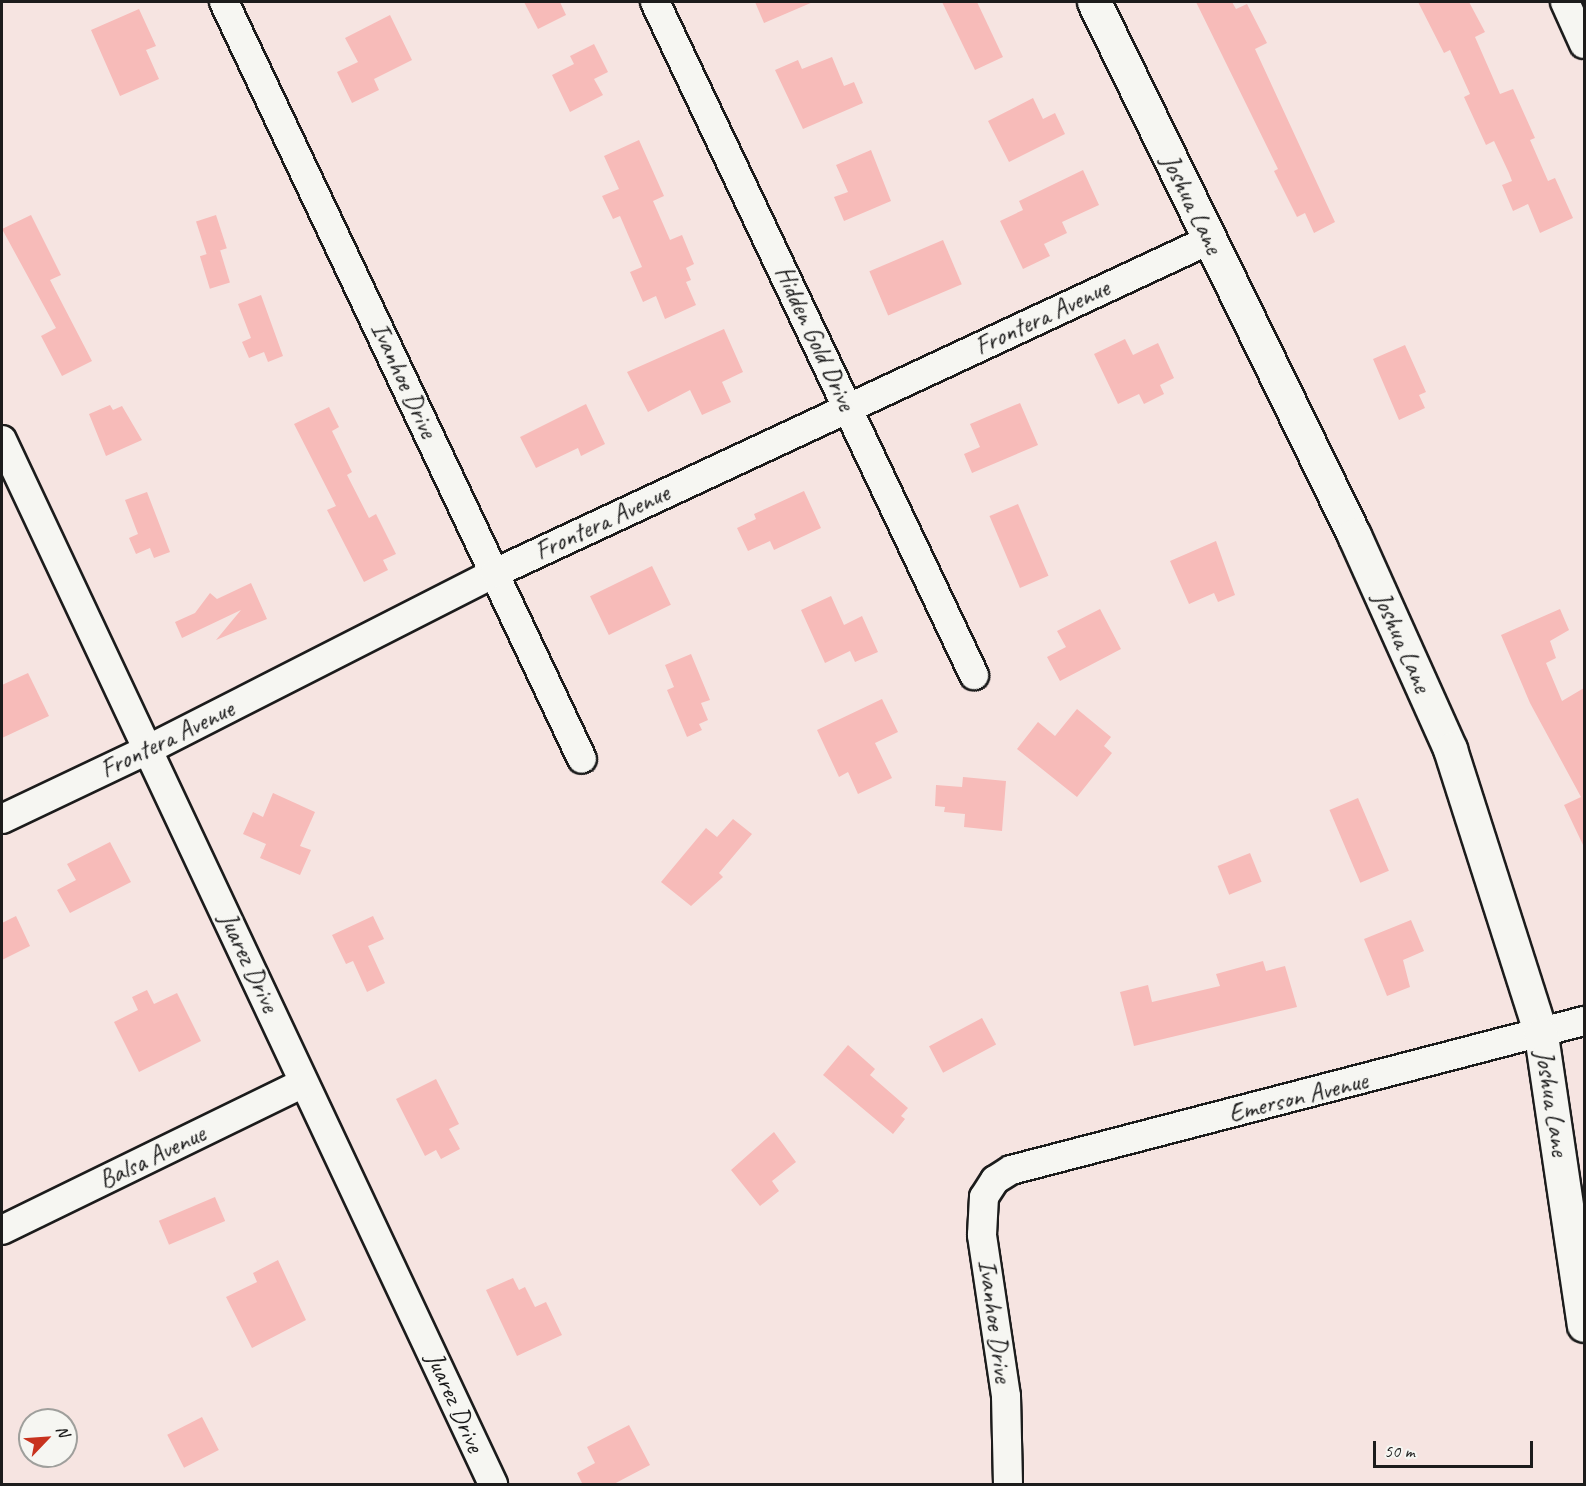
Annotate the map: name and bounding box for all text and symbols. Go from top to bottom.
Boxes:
street label: Joshua Lane [1155,149,1229,259]
street label: Hidden Gold Drive [768,261,862,415]
street label: Frontera Avenue [970,272,1114,362]
street label: Ivanhoe Drive [364,317,444,443]
street label: Frontera Avenue [530,477,674,567]
street label: Joshua Lane [1366,587,1438,697]
street label: Frontera Avenue [95,693,239,785]
street label: Juarez Drive [212,907,286,1017]
street label: Joshua Lane [1528,1048,1576,1158]
street label: Emerson Avenue [1225,1065,1371,1129]
street label: Balsa Avenue [94,1118,210,1196]
street label: Ivanhoe Drive [971,1258,1019,1384]
street label: Juarez Drive [419,1347,491,1457]
north arrow [18,1408,78,1468]
text: N [51,1423,74,1440]
scale bar [1376,1429,1536,1467]
text: 50 m [1384,1440,1415,1462]

